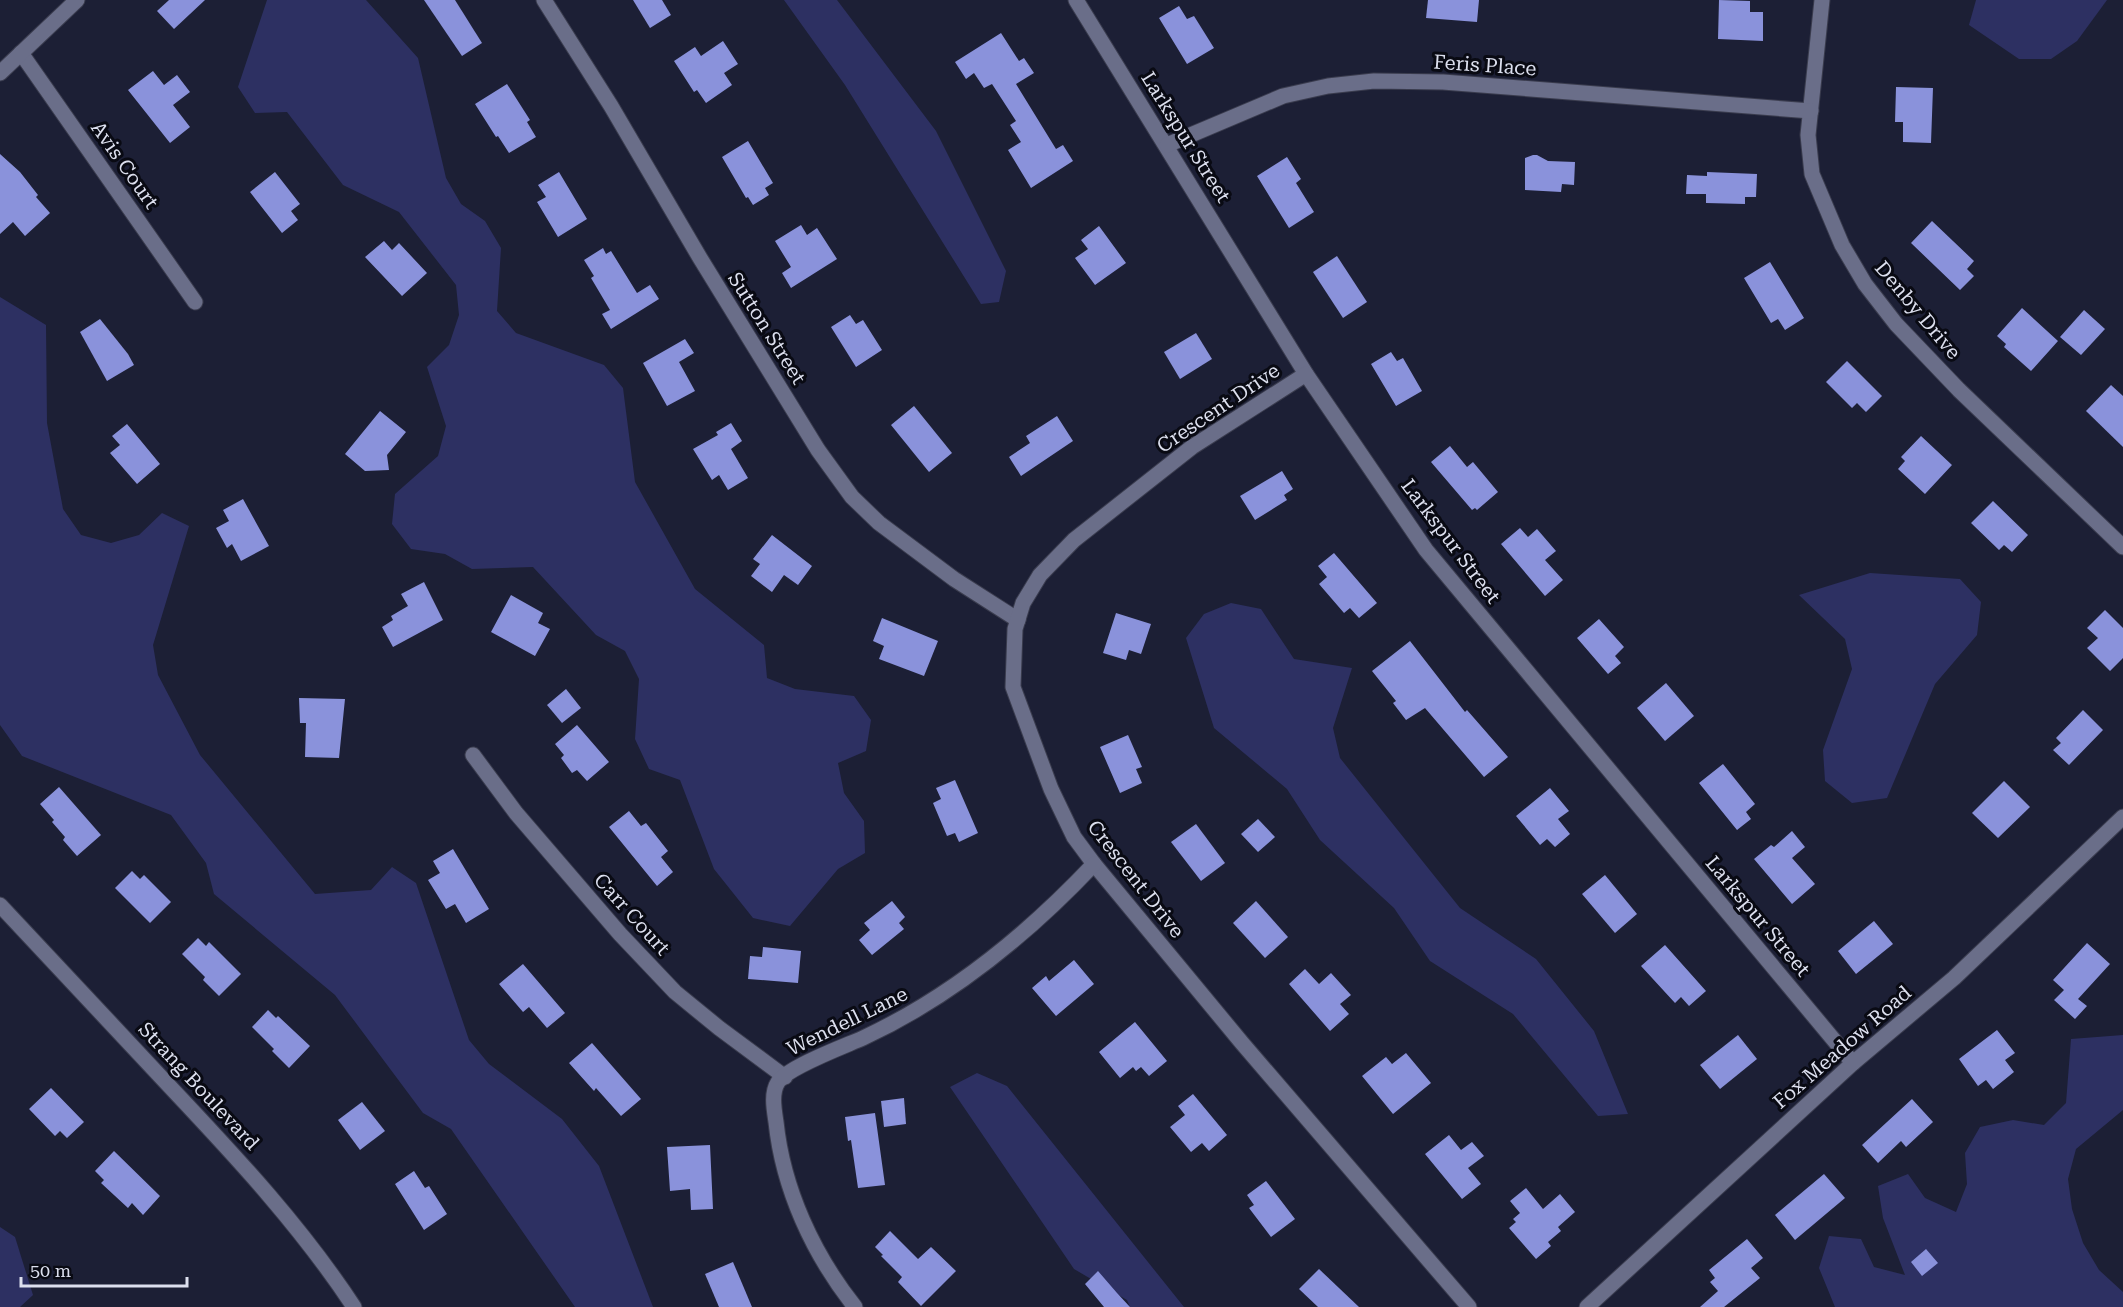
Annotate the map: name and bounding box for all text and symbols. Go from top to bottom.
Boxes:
street label: Feris Place [1433,49,1537,81]
street label: Larkspur Street [1136,67,1236,207]
street label: Avis Court [86,117,164,214]
street label: Denby Drive [1870,256,1966,364]
street label: Sutton Street [723,268,811,389]
street label: Crescent Drive [1152,358,1284,458]
street label: Larkspur Street [1396,474,1506,608]
street label: Crescent Drive [1083,815,1189,943]
street label: Larkspur Street [1701,851,1816,981]
street label: Carr Court [589,868,675,960]
street label: Fox Meadow Road [1768,980,1916,1114]
street label: Wendell Lane [783,981,911,1061]
street label: Strang Boulevard [134,1017,265,1155]
scale bar [21,1250,188,1288]
text: 50 m [30,1260,71,1281]

